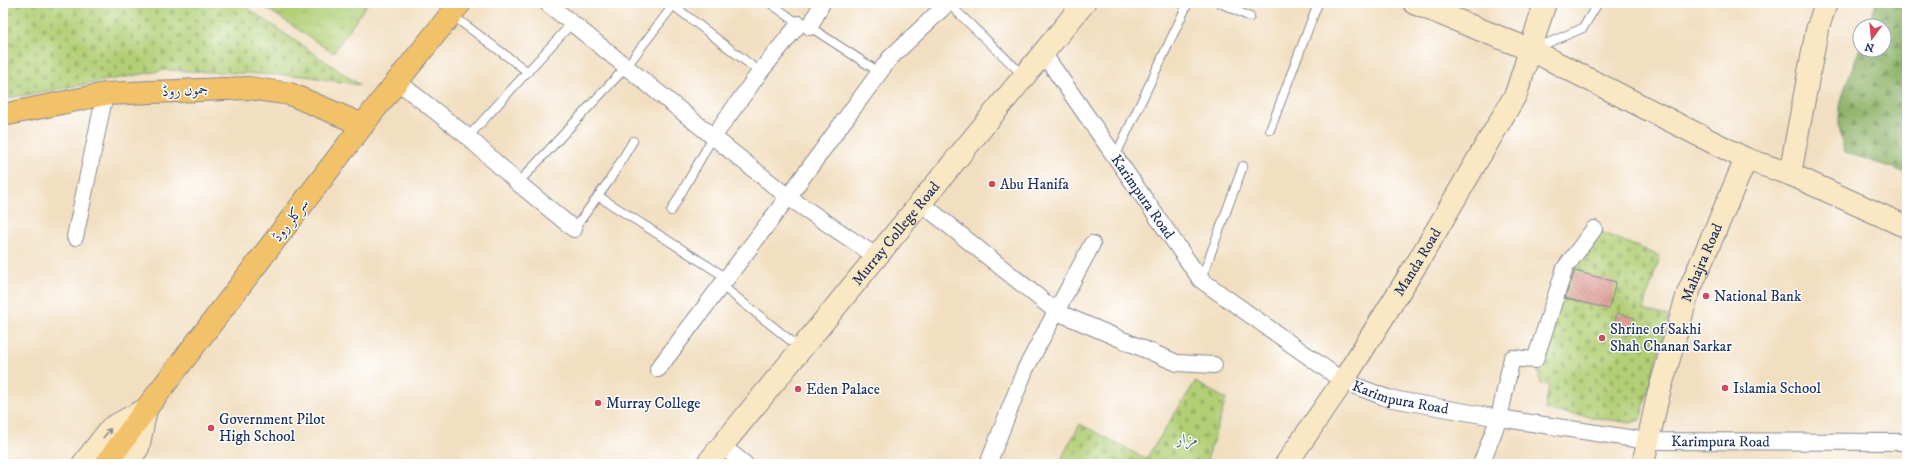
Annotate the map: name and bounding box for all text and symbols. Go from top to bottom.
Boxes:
north arrow [1852,18,1892,58]
text: N [1863,39,1876,55]
street label: جموں روڈ [161,80,209,101]
street label: Karimpura Road [1107,151,1179,243]
place label: Abu Hanifa [1000,175,1069,194]
street label: Murray College Road [848,177,944,290]
marker: Abu Hanifa [987,179,997,189]
street label: سرکلر روڈ [268,195,313,246]
street label: Mahajra Road [1677,220,1727,304]
street label: Manda Road [1390,224,1446,300]
place label: National Bank [1714,287,1802,306]
marker: National Bank [1701,291,1711,301]
place label: Shrine of Sakhi Shah Chanan Sarkar [1610,320,1732,356]
marker: Shrine of Sakhi Shah Chanan Sarkar [1597,333,1607,343]
street label: Karimpura Road [1349,376,1450,419]
place label: Islamia School [1733,379,1821,398]
place label: Eden Palace [806,380,880,399]
marker: Islamia School [1720,383,1730,393]
marker: Eden Palace [793,384,803,394]
place label: Murray College [606,394,700,413]
marker: Murray College [593,398,603,408]
place label: Government Pilot High School [219,410,326,446]
marker: Government Pilot High School [206,423,216,433]
one-way arrow [103,428,112,439]
park label: مزار [1174,430,1198,450]
street label: Karimpura Road [1671,432,1770,451]

